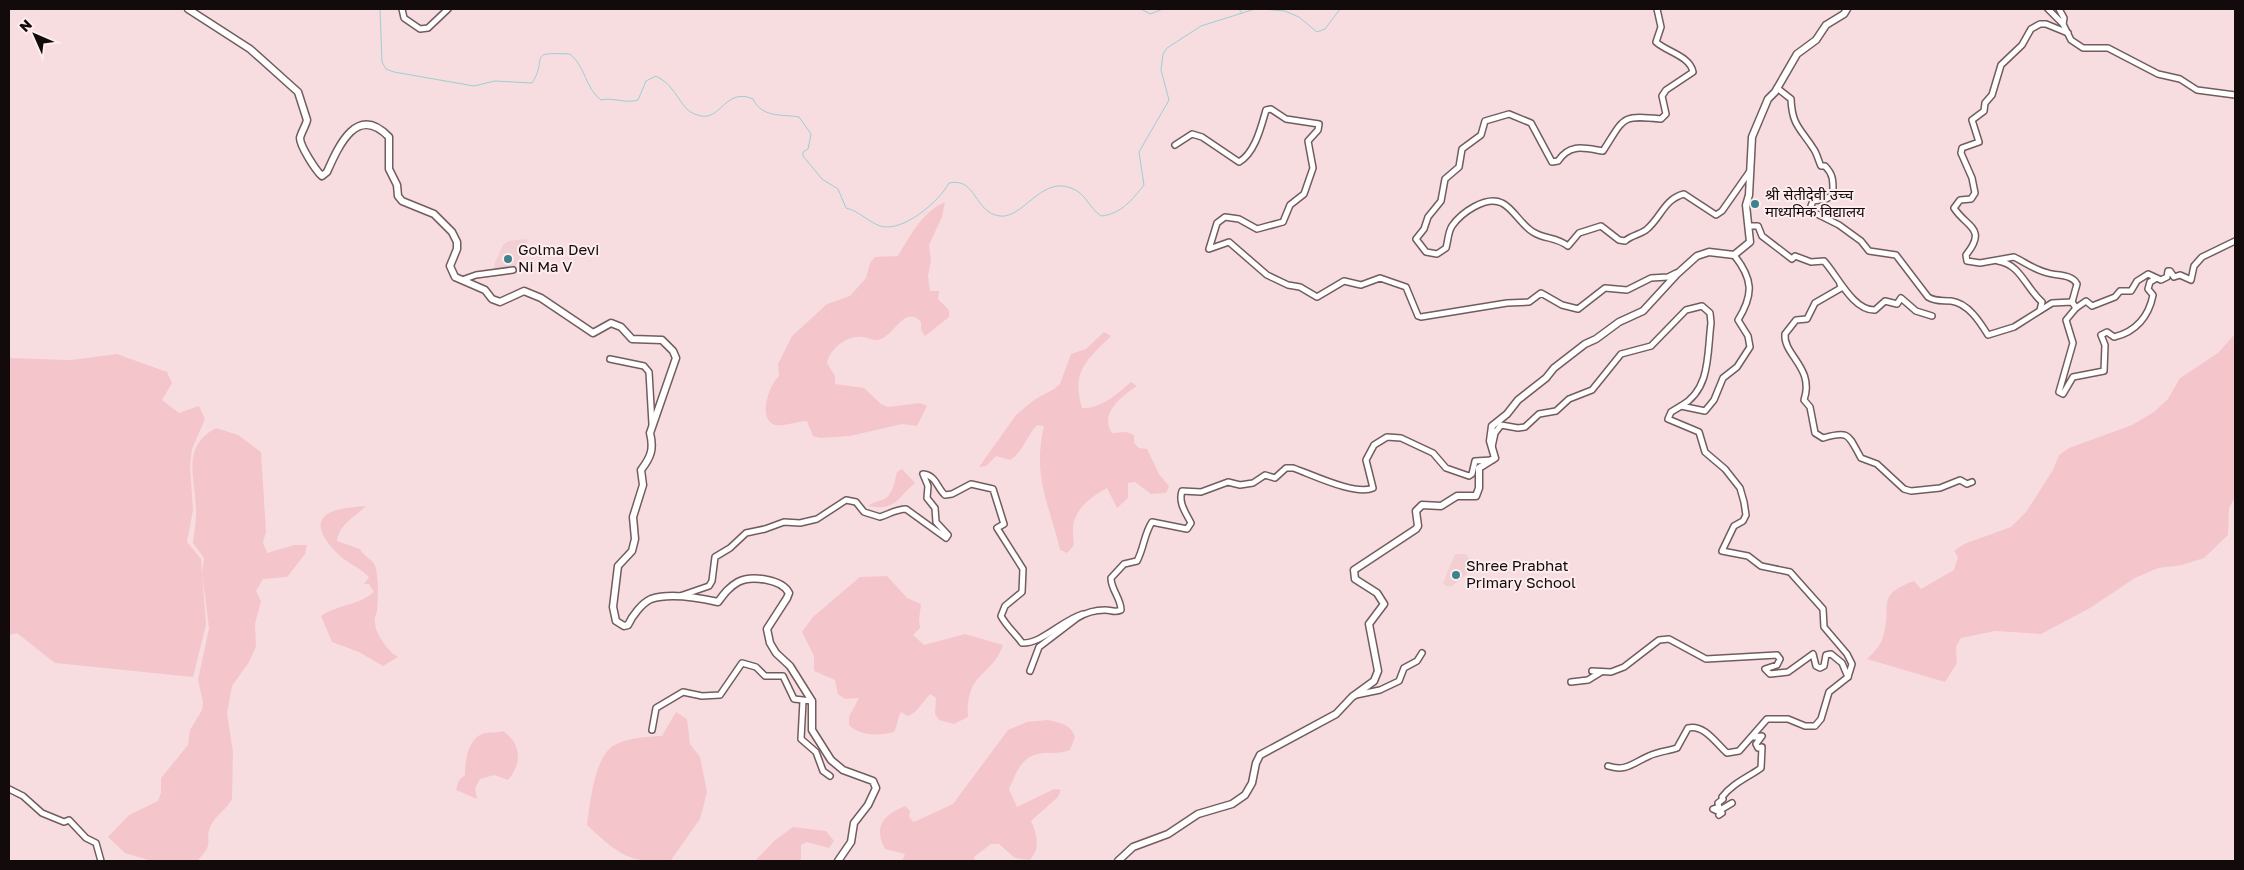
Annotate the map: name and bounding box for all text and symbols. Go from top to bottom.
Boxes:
north arrow [10,10,60,60]
text: N [16,16,35,35]
place label: श्री सेतीदेवी उच्च माध्यमिक विद्यालय [1765,185,1865,220]
marker: श्री सेतीदेवी उच्च माध्यमिक विद्यालय [1749,198,1761,210]
place label: Golma Devi Ni Ma V [518,240,599,275]
marker: Golma Devi Ni Ma V [502,253,514,265]
place label: Shree Prabhat Primary School [1466,556,1576,591]
marker: Shree Prabhat Primary School [1450,569,1462,581]

